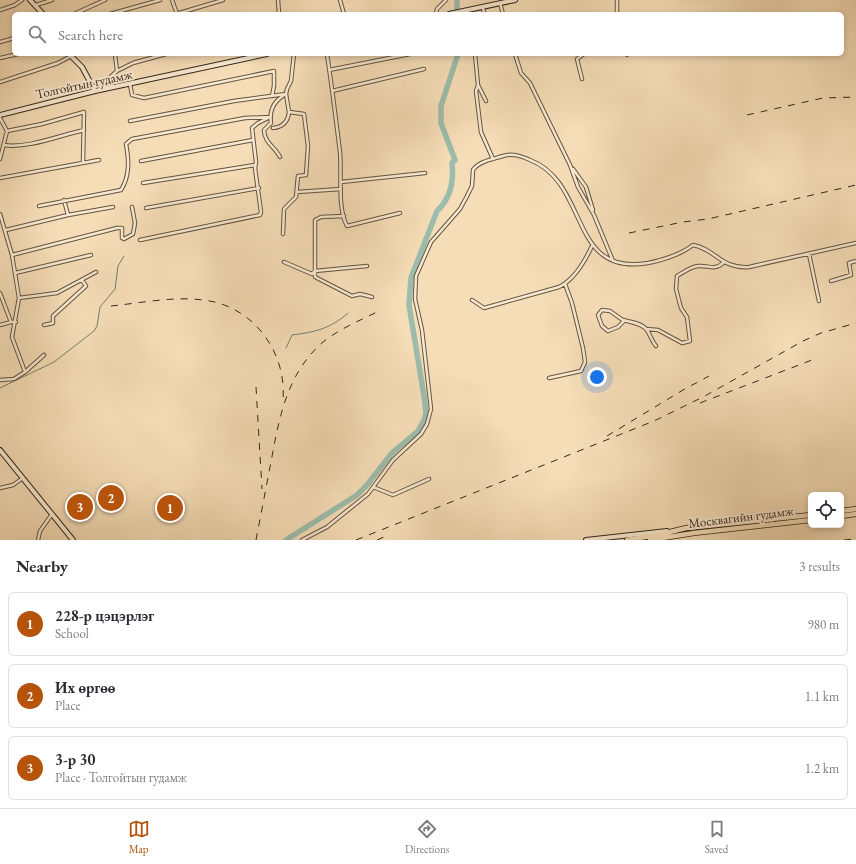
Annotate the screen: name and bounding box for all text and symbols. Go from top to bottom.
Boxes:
search box [12,12,844,56]
icon: search [26,23,48,45]
text: Search here [58,25,123,44]
street label: Толгойтын гудамж [34,65,134,103]
your location [587,367,607,387]
pin: 2 [98,483,124,513]
pin: 3 [67,492,93,522]
map controls [808,492,844,528]
button: locate [808,492,844,528]
pin: 1 [157,493,183,523]
street label: Москвагийн гудамж [687,502,795,532]
text: Nearby [16,555,68,577]
text: 3 results [799,558,840,575]
text: 228-р цэцэрлэг [55,606,154,625]
text: 1 [27,616,33,633]
text: 980 m [808,616,839,633]
text: School [55,625,89,642]
text: Их өргөө [55,678,115,697]
text: 2 [27,688,33,705]
text: 1.1 km [805,688,839,705]
text: Place [55,697,81,714]
text: 3-р 30 [55,750,95,769]
text: 3 [27,760,33,777]
text: 1.2 km [805,760,839,777]
text: Place · Толгойтын гудамж [55,769,187,786]
tab: Map [128,818,150,856]
tab: Directions [405,818,449,856]
tab: Saved [705,818,728,856]

